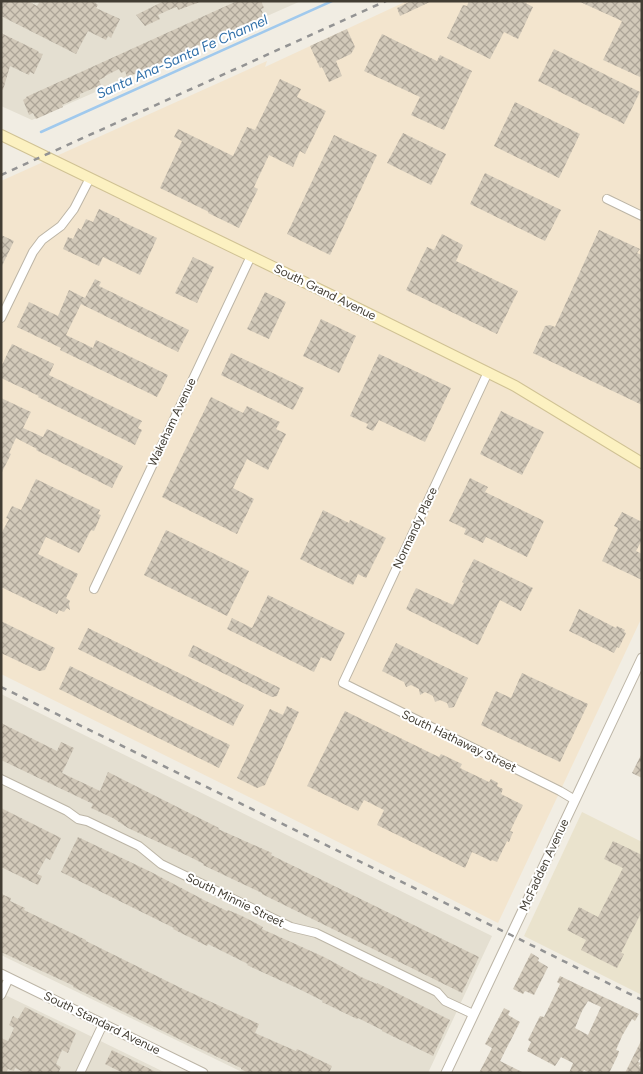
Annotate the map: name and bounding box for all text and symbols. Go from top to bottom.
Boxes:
water label: Santa Ana-Santa Fe Channel [94,11,271,103]
street label: South Grand Avenue [272,261,379,323]
street label: Wakeham Avenue [145,375,199,468]
street label: Normandy Place [390,485,440,571]
street label: South Hathaway Street [399,707,519,775]
street label: McFadden Avenue [517,816,572,913]
street label: South Minnie Street [184,870,287,930]
street label: South Standard Avenue [42,989,163,1057]

